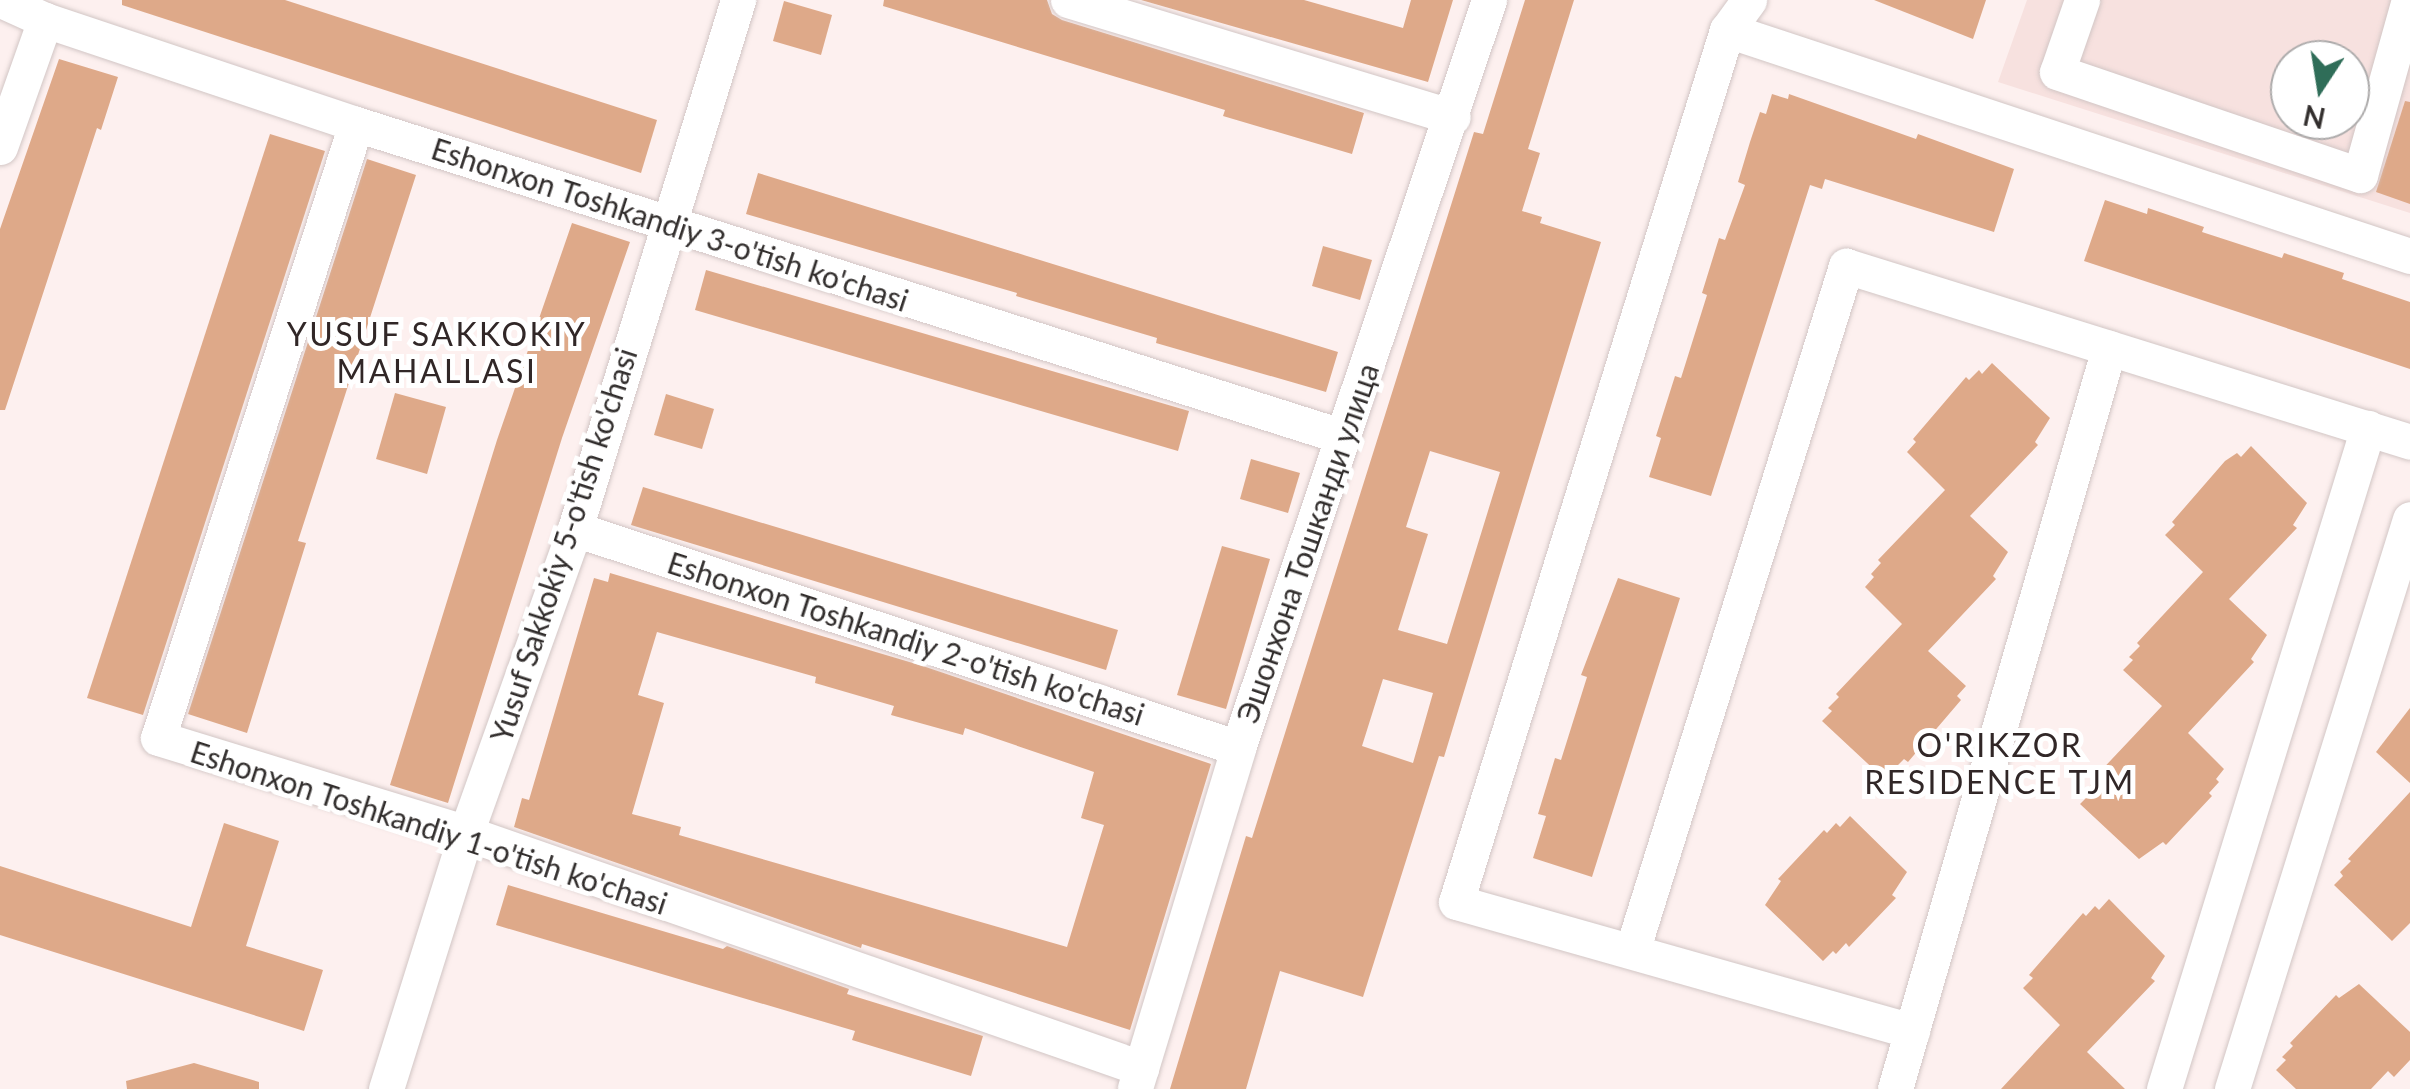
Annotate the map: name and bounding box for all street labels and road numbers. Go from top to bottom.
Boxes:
street label: Eshonxon Toshkandiy 3-o'tish ko'chasi [426,130,914,318]
street label: Yusuf Sakkokiy 5-o'tish ko'chasi [482,343,644,747]
street label: Эшонхона Тошканди улица [1228,359,1386,727]
street label: Eshonxon Toshkandiy 2-o'tish ko'chasi [662,544,1150,732]
street label: Eshonxon Toshkandiy 1-o'tish ko'chasi [185,733,673,921]

